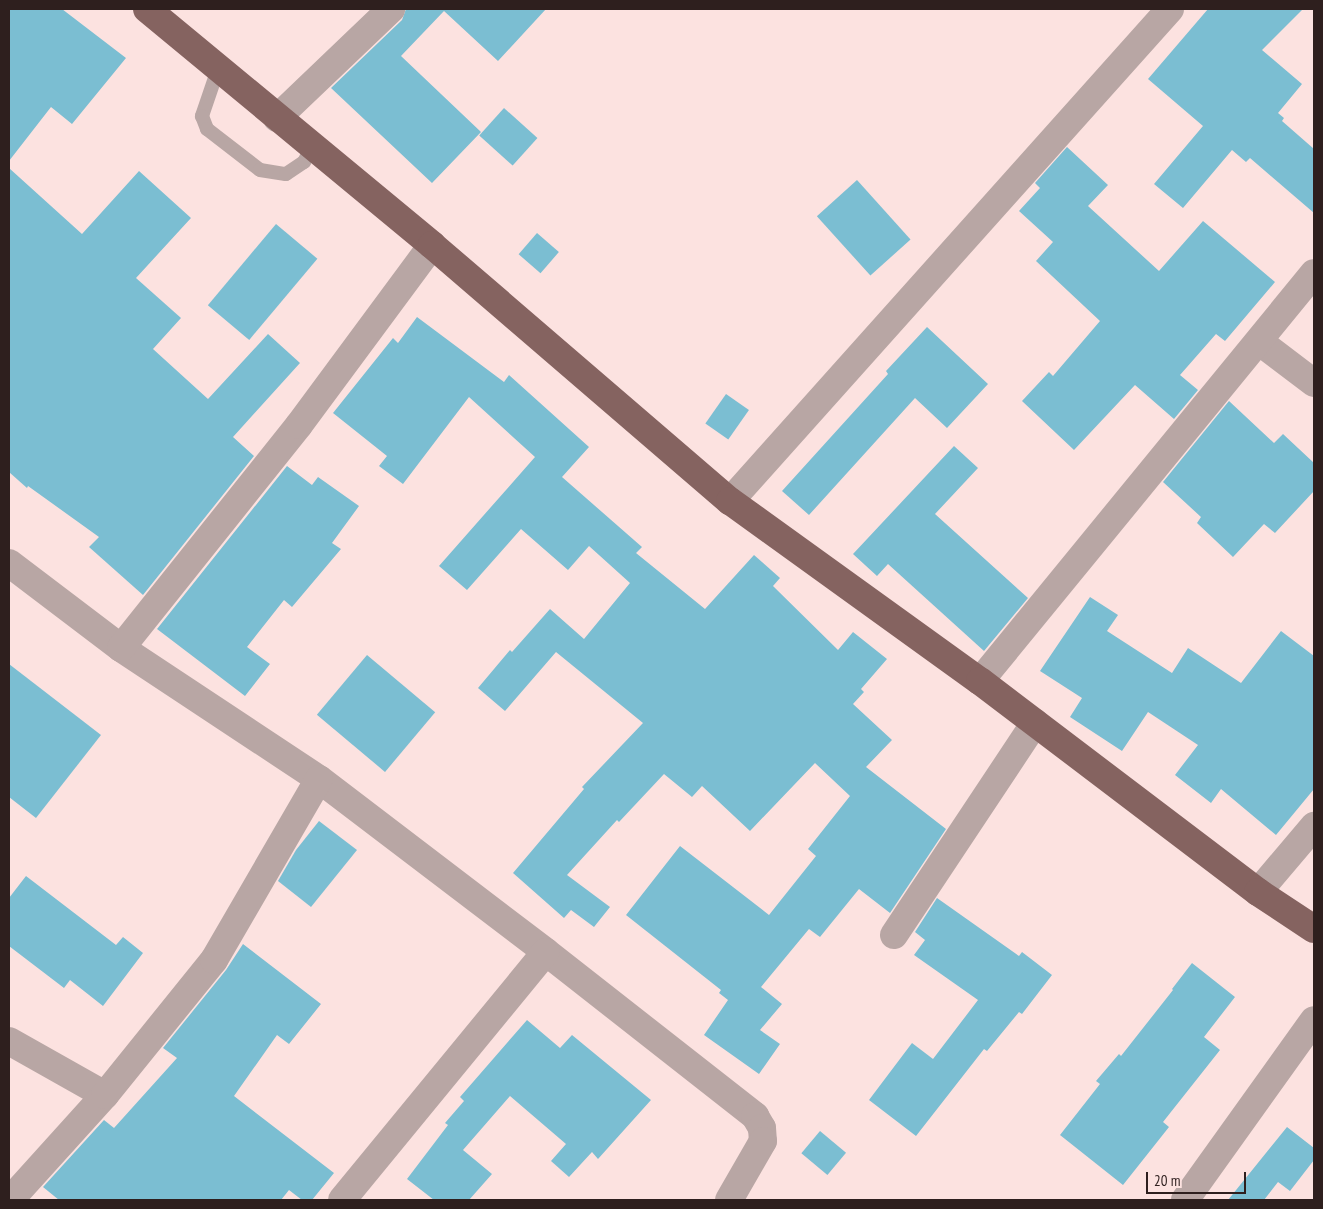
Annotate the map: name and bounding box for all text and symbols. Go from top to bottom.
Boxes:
scale bar [1148,1162,1248,1194]
text: 20 m [1154,1171,1180,1190]

